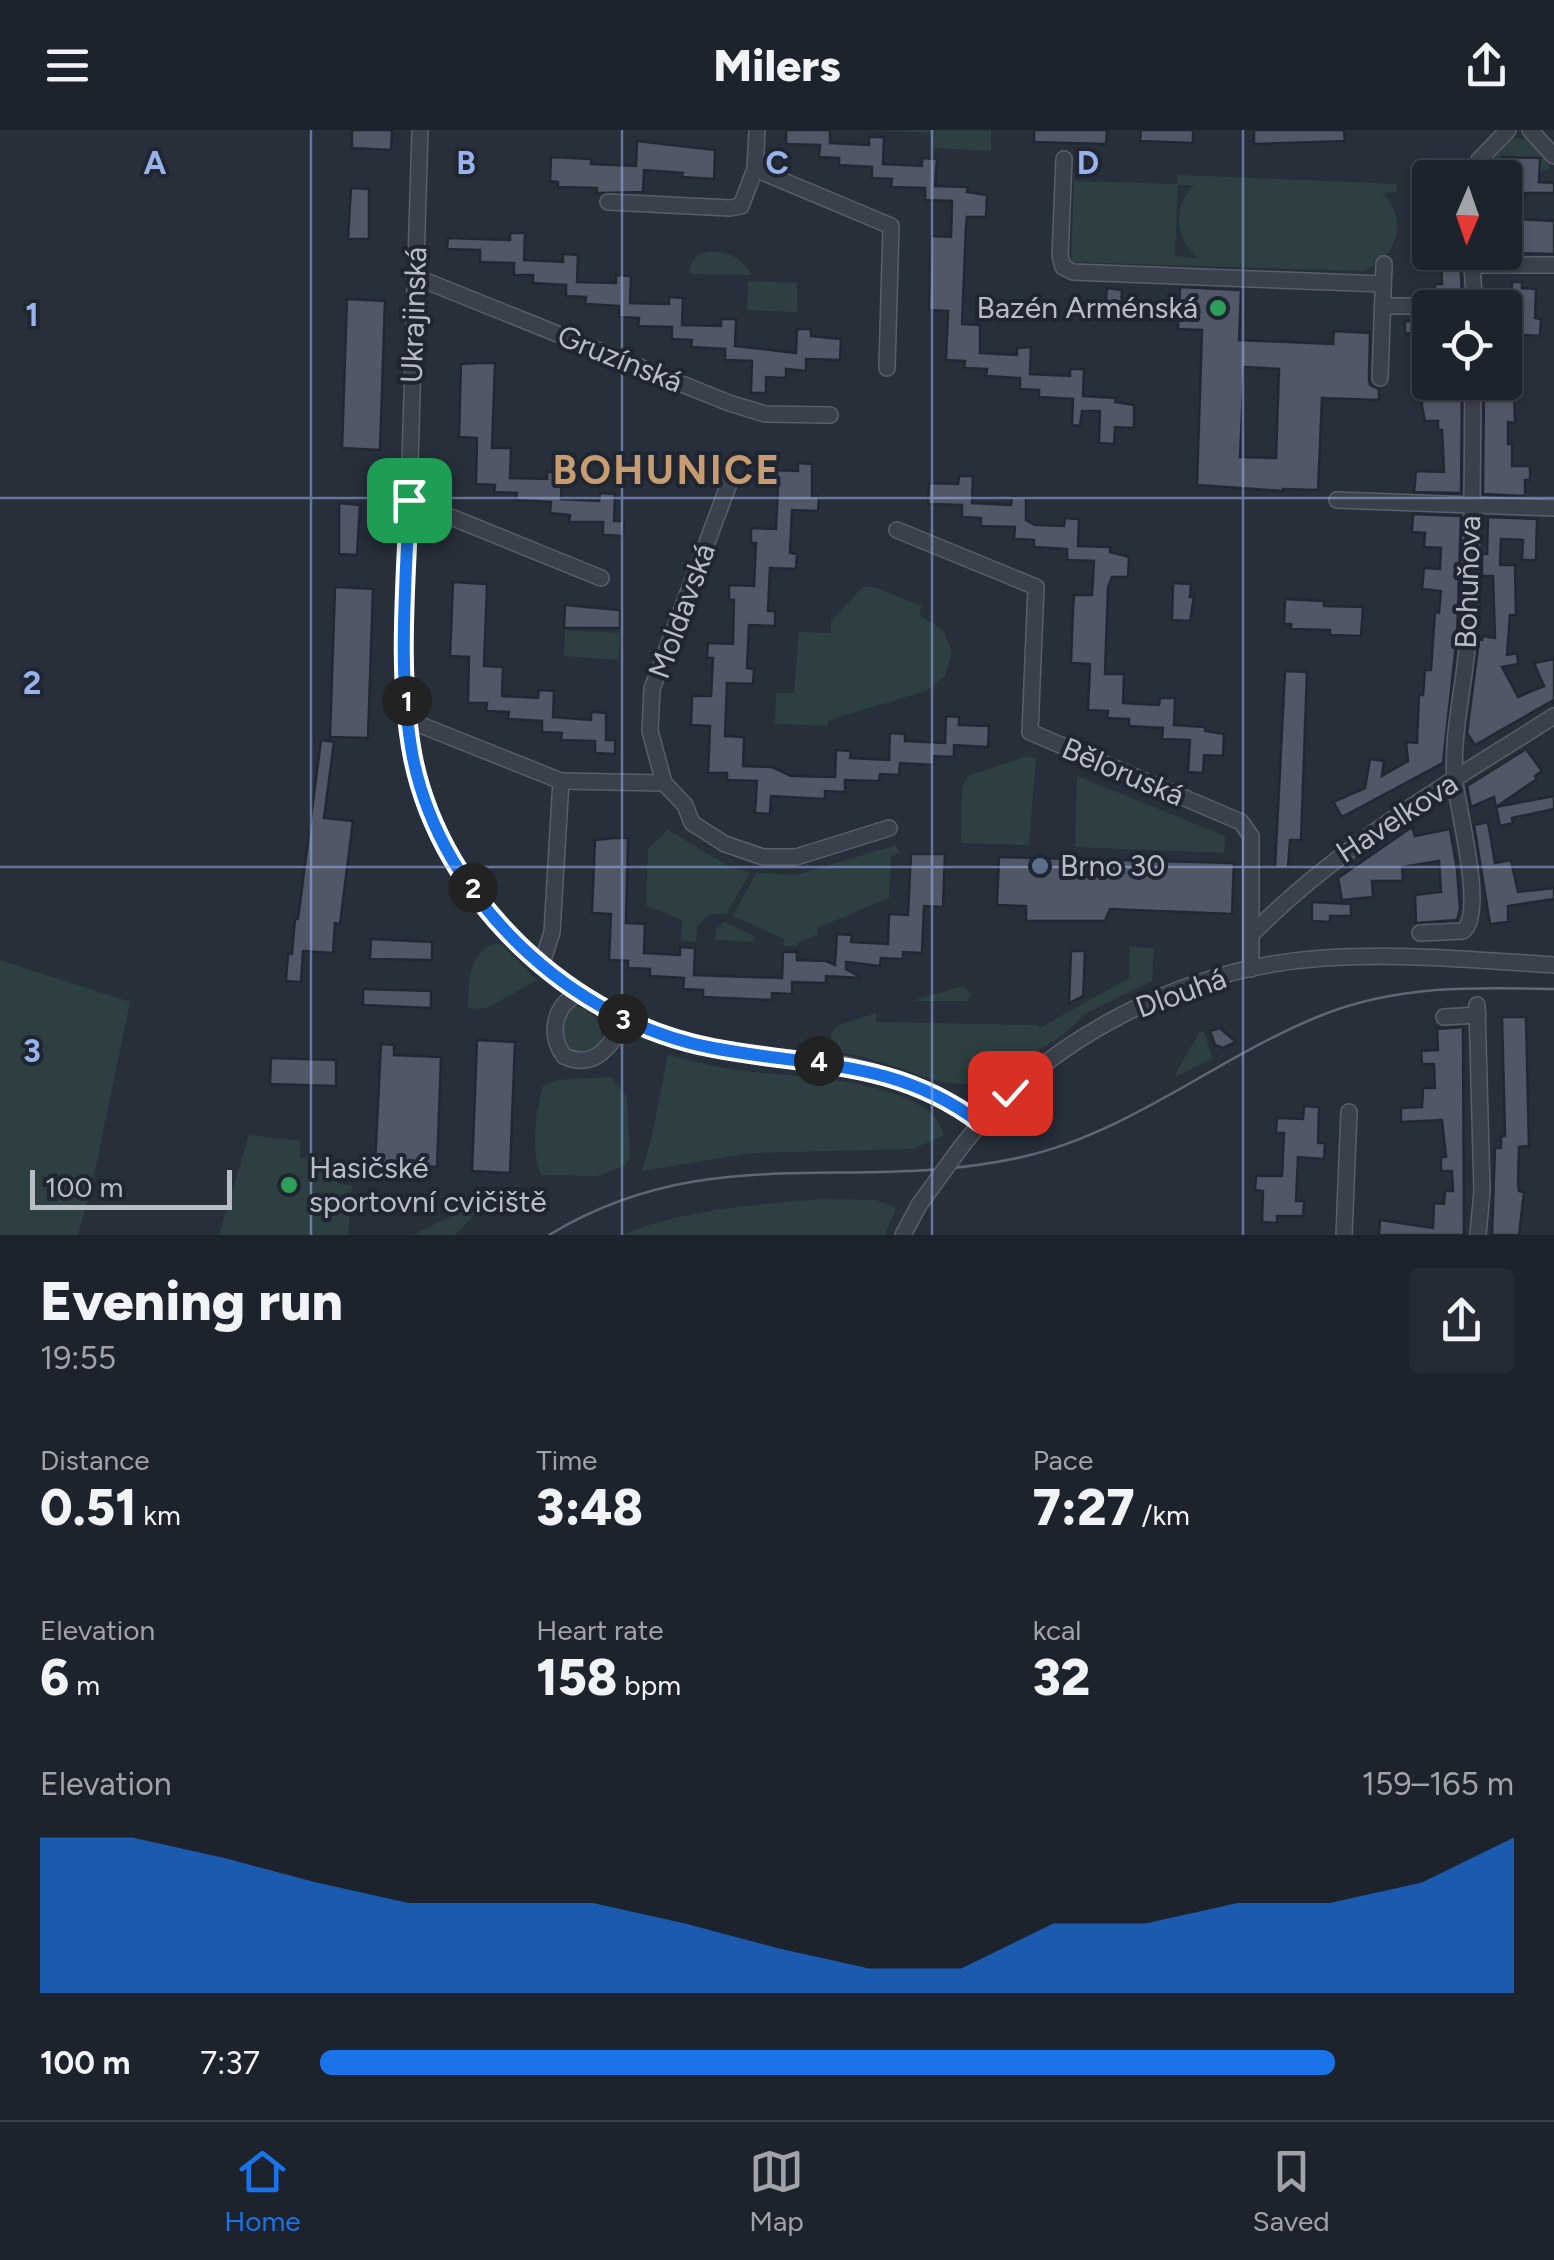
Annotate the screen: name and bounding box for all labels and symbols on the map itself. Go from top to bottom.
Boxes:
text: A [144,144,167,182]
text: B [456,144,476,182]
text: C [765,144,789,182]
text: D [1077,144,1099,182]
north arrow [1412,160,1522,270]
street label: Ukrajinská [393,246,434,384]
place label: Bazén Arménská [976,289,1198,326]
text: 1 [25,296,39,334]
marker: Bazén Arménská [1207,297,1229,319]
street label: Gruzínská [552,317,688,400]
district label: BOHUNICE [552,446,782,494]
pin [367,458,452,543]
street label: Bohuňova [1447,515,1488,649]
street label: Moldavská [640,538,723,683]
text: 2 [23,664,41,702]
pin: 1 [382,676,432,726]
street label: Běloruská [1057,729,1190,814]
street label: Havelkova [1329,765,1465,871]
place label: Brno 30 [1060,847,1166,884]
marker: Brno 30 [1029,855,1051,877]
pin: 2 [448,863,498,913]
street label: Dlouhá [1131,959,1231,1026]
pin: 3 [598,994,648,1044]
text: 3 [23,1032,41,1070]
pin: 4 [794,1036,844,1086]
pin [968,1051,1053,1136]
place label: Hasičské sportovní cvičiště [309,1149,547,1220]
scale bar [30,1165,232,1210]
marker: Hasičské sportovní cvičiště [278,1174,300,1196]

